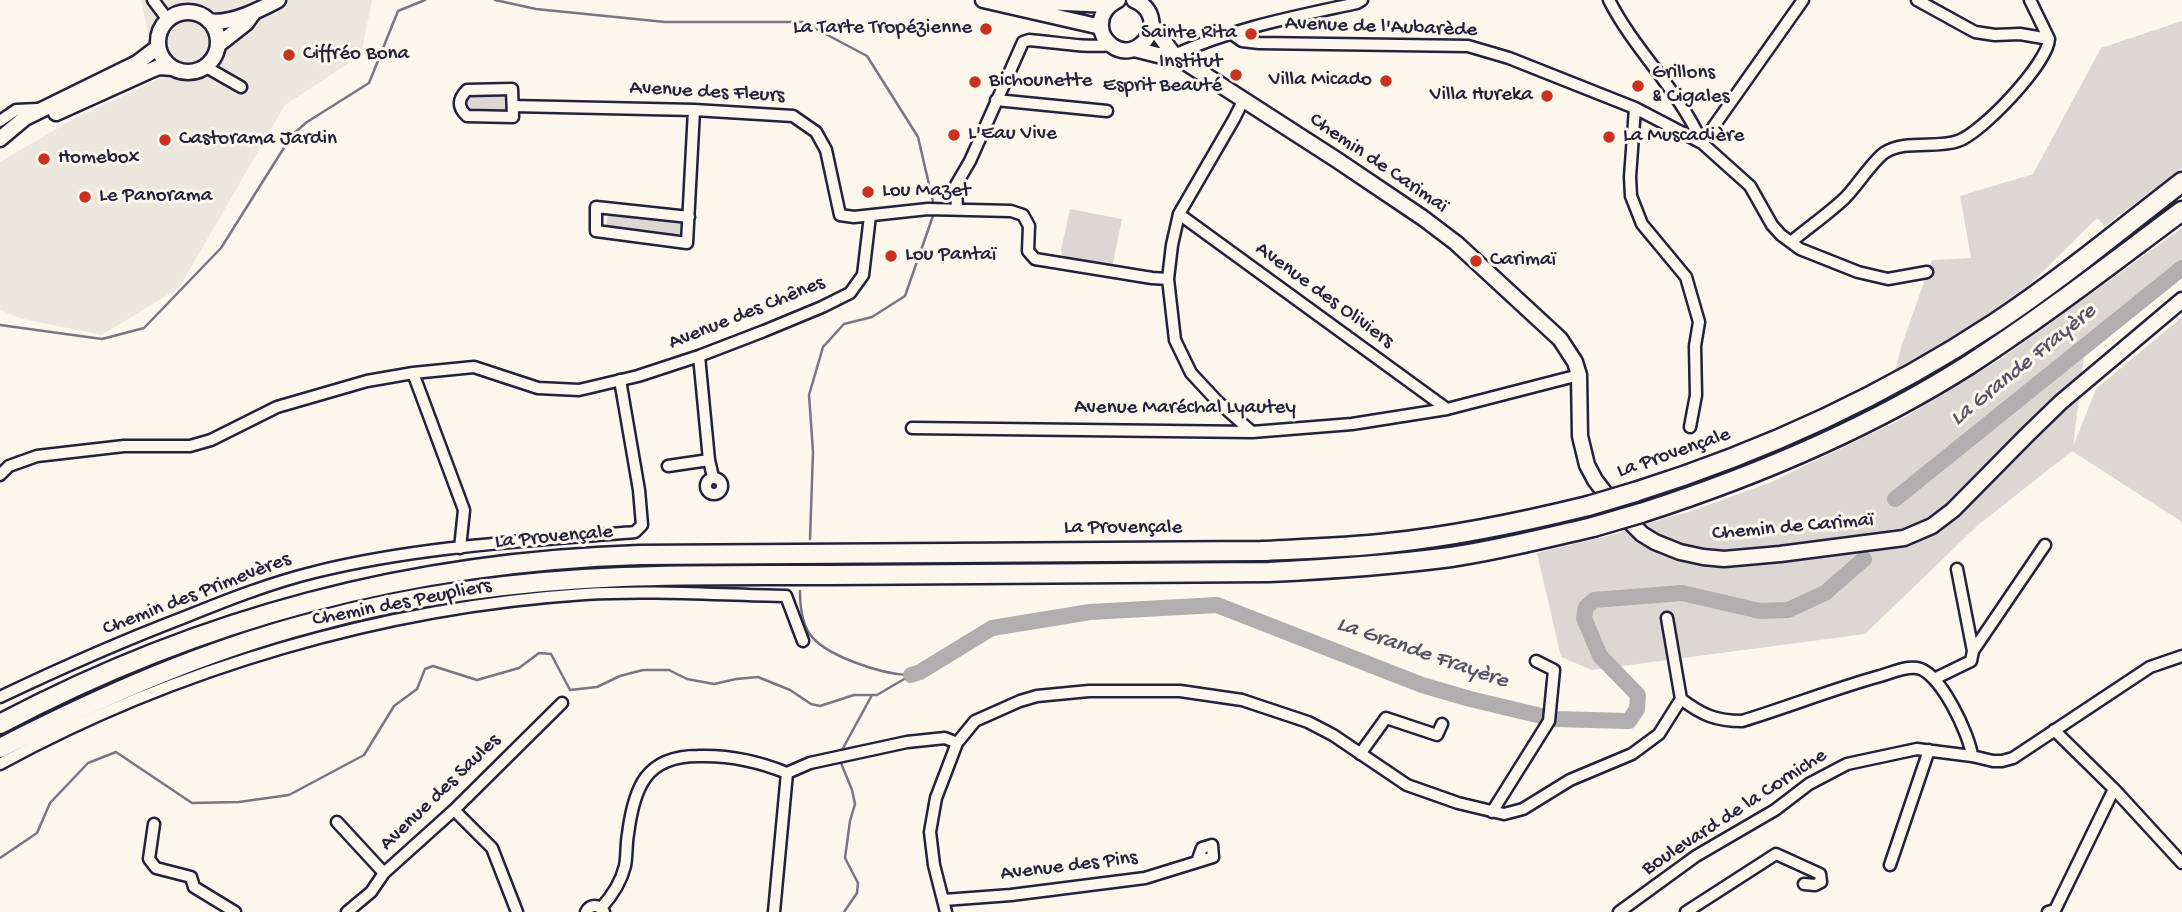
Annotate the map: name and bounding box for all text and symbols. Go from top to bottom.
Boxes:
street label: Avenue de l'Aubarède [1284,12,1478,44]
place label: La Tarte Tropézienne [793,16,972,42]
marker: La Tarte Tropézienne [978,21,994,37]
place label: Sainte Rita [1141,21,1237,47]
marker: Sainte Rita [1243,26,1259,42]
place label: Ciffréo Bona [303,42,409,68]
marker: Ciffréo Bona [281,47,297,63]
place label: Institut Esprit Beauté [1103,50,1222,100]
place label: Grillons & Cigales [1652,61,1729,111]
marker: Institut Esprit Beauté [1228,67,1244,83]
place label: Villa Micado [1269,68,1372,94]
place label: Bichounette [989,69,1092,95]
marker: Villa Micado [1378,73,1394,89]
marker: Bichounette [967,74,983,90]
street label: Avenue des Fleurs [629,76,785,110]
marker: Grillons & Cigales [1630,78,1646,94]
place label: Villa Hureka [1430,83,1533,109]
marker: Villa Hureka [1539,88,1555,104]
street label: Chemin de Carimaï [1304,108,1452,220]
place label: L'Eau Vive [968,122,1057,148]
place label: La Muscadière [1623,124,1744,150]
place label: Castorama Jardin [179,127,337,153]
marker: L'Eau Vive [946,127,962,143]
marker: La Muscadière [1601,129,1617,145]
marker: Castorama Jardin [157,132,173,148]
place label: Homebox [58,146,140,172]
marker: Homebox [36,151,52,167]
place label: Lou Mazet [882,179,970,205]
place label: Le Panorama [99,184,212,210]
marker: Lou Mazet [860,184,876,200]
marker: Le Panorama [77,189,93,205]
street label: Avenue des Oliviers [1250,237,1398,355]
place label: Lou Pantaï [905,243,996,269]
marker: Lou Pantaï [883,248,899,264]
place label: Carimaï [1490,248,1556,274]
marker: Carimaï [1468,253,1484,269]
street label: Avenue des Chênes [665,271,829,357]
water label: La Grande Frayère [1945,299,2103,433]
street label: Avenue Maréchal Lyautey [1074,396,1296,422]
street label: La Provençale [1614,423,1734,485]
street label: Chemin de Carimaï [1711,508,1875,548]
street label: La Provençale [1064,516,1182,542]
street label: La Provençale [494,520,614,556]
street label: Chemin des Primevères [100,548,294,642]
street label: Chemin des Peupliers [310,574,494,634]
water label: La Grande Frayère [1333,612,1511,696]
street label: Avenue des Saules [375,729,507,857]
street label: Boulevard de la Corniche [1638,744,1832,882]
street label: Avenue des Pins [999,846,1139,888]

